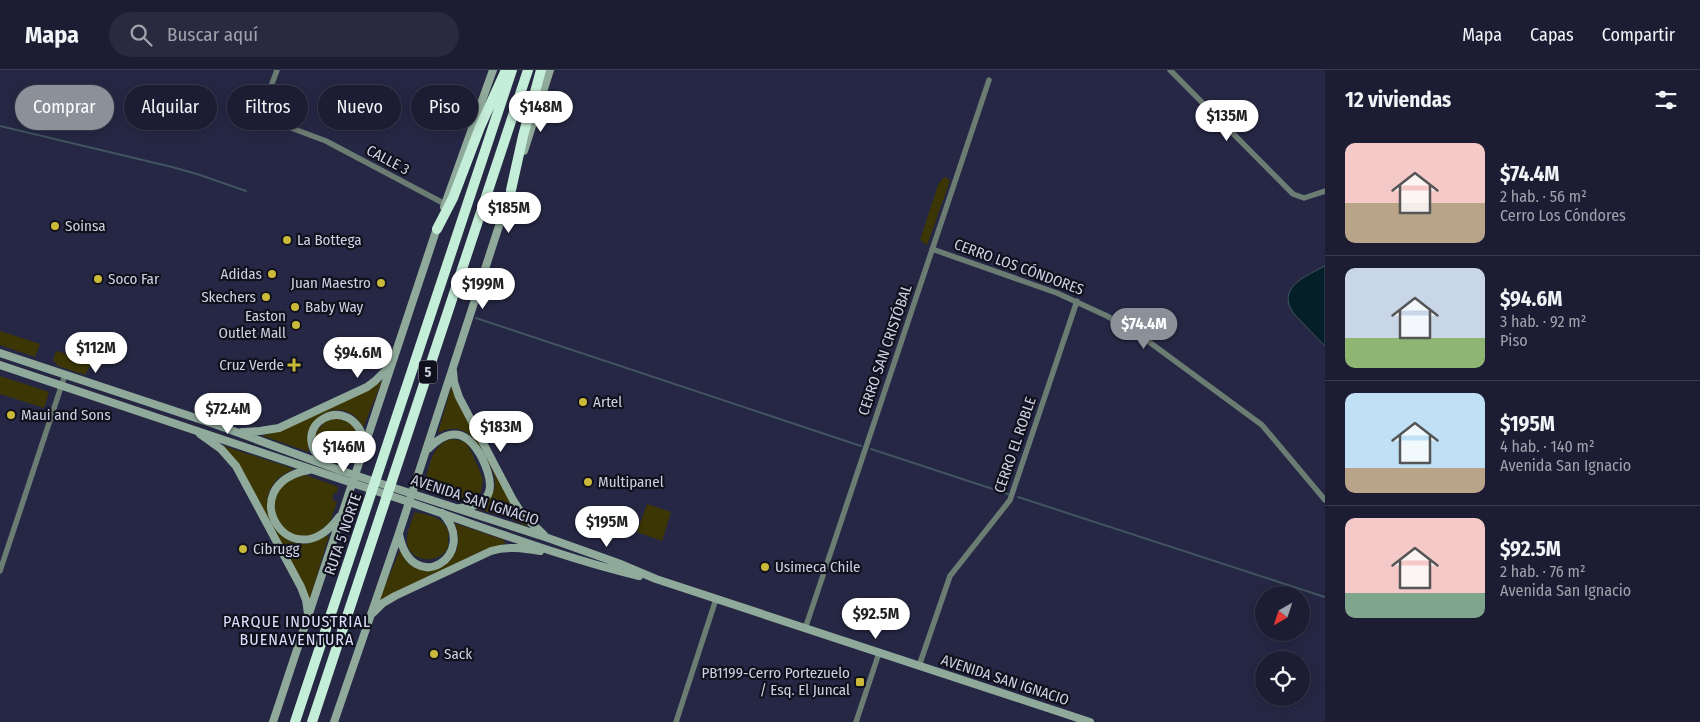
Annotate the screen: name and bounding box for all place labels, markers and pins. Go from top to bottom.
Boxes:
pin: $148M [506,90,576,133]
pin: $135M [1192,100,1262,142]
pin: $185M [474,191,544,234]
place label: Soinsa [65,217,106,235]
marker: Soinsa [49,220,61,232]
place label: La Bottega [297,231,362,249]
marker: La Bottega [281,234,293,246]
place label: Adidas [221,265,262,283]
marker: Adidas [266,268,278,280]
pin: $199M [448,268,518,310]
place label: Soco Far [108,270,160,288]
marker: Soco Far [92,273,104,285]
place label: Juan Maestro [291,274,371,292]
marker: Juan Maestro [375,277,387,289]
place label: Skechers [201,288,256,306]
marker: Skechers [260,291,272,303]
place label: Baby Way [305,298,364,316]
marker: Baby Way [289,301,301,313]
place label: Easton Outlet Mall [218,307,286,342]
pin: $74.4M [1103,308,1185,350]
marker: Easton Outlet Mall [290,319,302,331]
pin: $112M [61,332,131,374]
pin: $94.6M [317,336,399,379]
place label: Cruz Verde [219,356,284,374]
marker: Cruz Verde [288,359,300,371]
pin: $72.4M [187,392,269,435]
place label: Artel [593,393,622,411]
marker: Artel [577,396,589,408]
place label: Maui and Sons [21,406,111,424]
marker: Maui and Sons [5,409,17,421]
pin: $183M [466,410,536,453]
pin: $146M [309,430,379,473]
place label: Multipanel [598,473,664,491]
marker: Multipanel [582,476,594,488]
pin: $195M [572,506,642,548]
place label: Cibrugg [253,540,300,558]
marker: Cibrugg [237,543,249,555]
place label: Usimeca Chile [775,558,860,576]
marker: Usimeca Chile [759,561,771,573]
pin: $92.5M [835,598,917,640]
place label: Sack [444,645,472,663]
marker: Sack [428,648,440,660]
place label: PB1199-Cerro Portezuelo / Esq. El Juncal [701,664,850,699]
marker: PB1199-Cerro Portezuelo / Esq. El Juncal [854,676,866,688]

